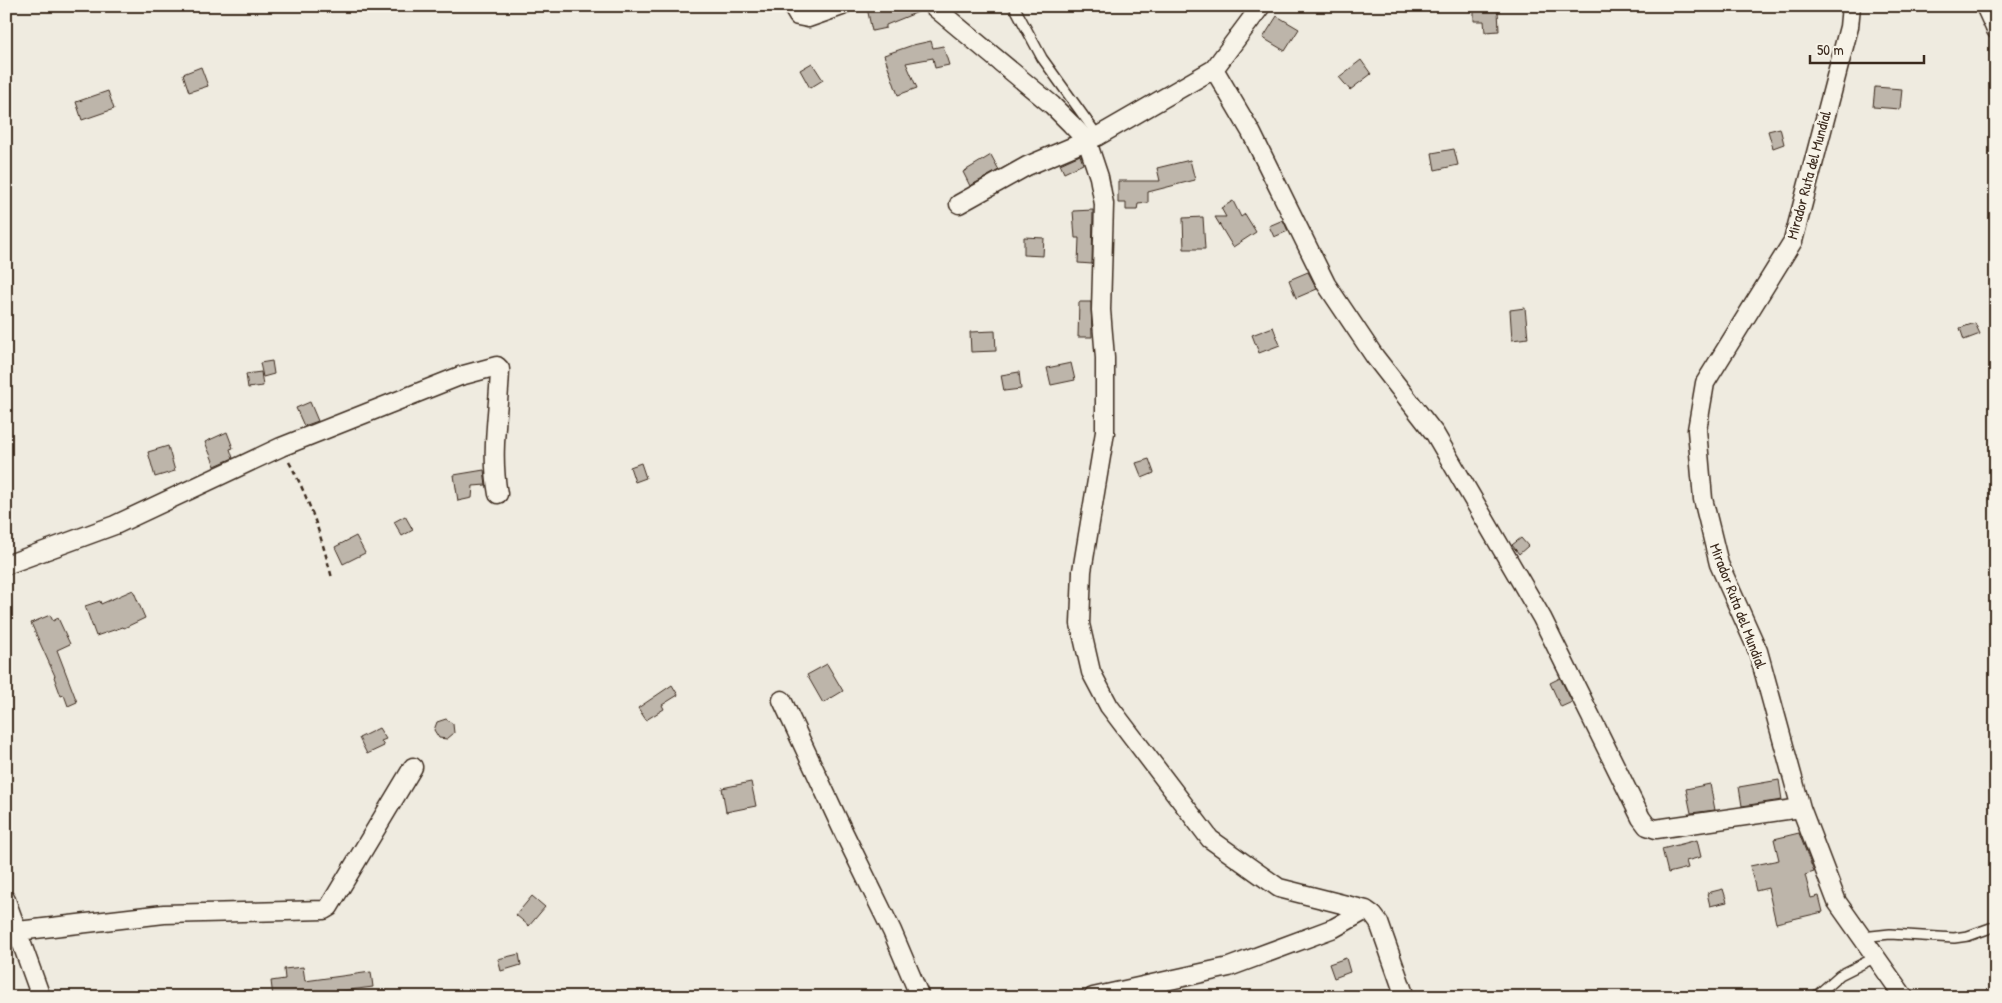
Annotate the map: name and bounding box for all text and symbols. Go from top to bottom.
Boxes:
scale bar [1810,32,1923,64]
text: 50 m [1817,39,1844,60]
street label: Mirador Ruta del Mundial [1781,108,1836,242]
street label: Mirador Ruta del Mundial [1705,540,1772,671]

